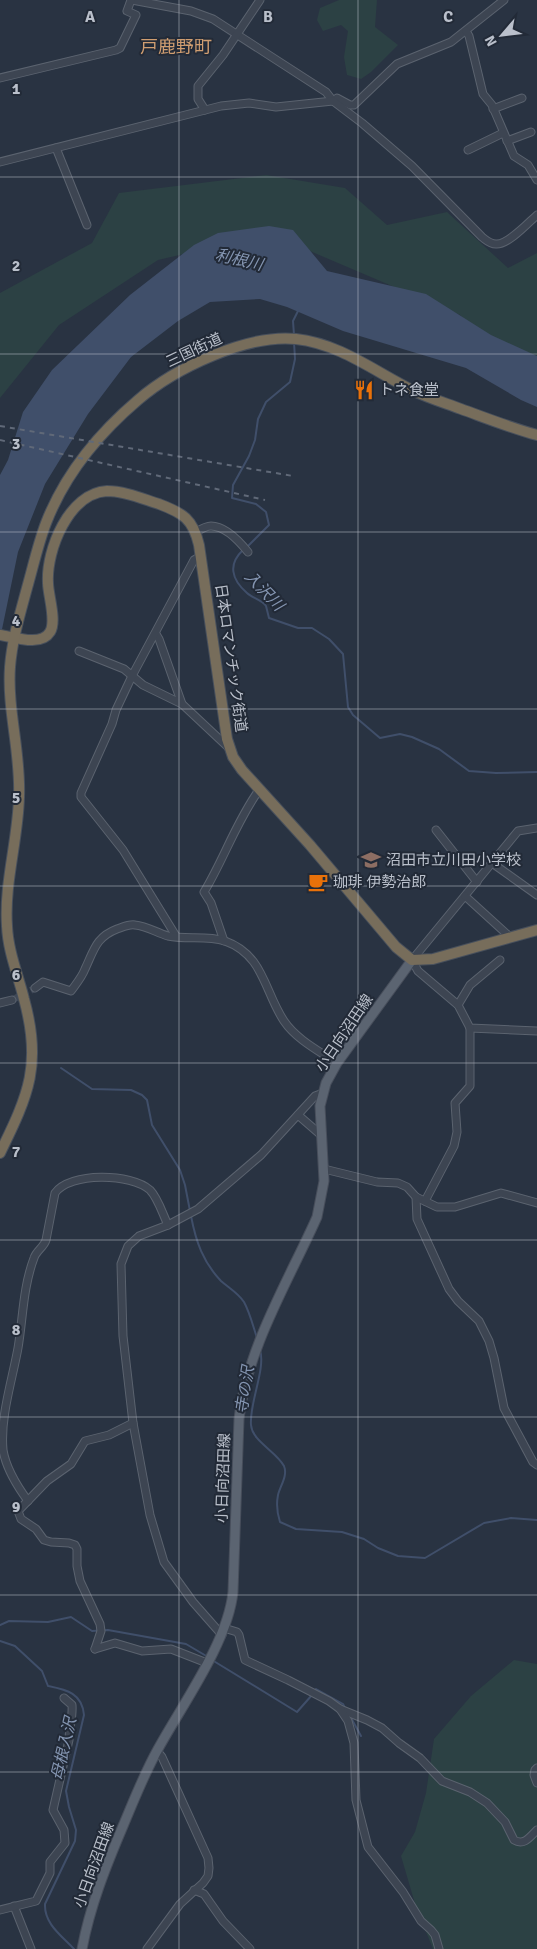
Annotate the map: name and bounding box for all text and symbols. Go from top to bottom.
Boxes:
text: A [85,7,96,27]
text: B [263,7,273,27]
text: C [443,7,453,27]
north arrow [477,10,527,60]
text: N [481,33,501,49]
district label: 戸鹿野町 [140,36,212,58]
text: 1 [12,79,21,99]
water label: 利根川 [213,245,267,276]
text: 2 [12,256,20,276]
street label: 三国街道 [163,329,225,371]
restaurant icon: トネ食堂 [353,379,375,401]
place label: トネ食堂 [379,381,439,399]
text: 3 [12,434,20,454]
water label: 入沢川 [240,567,289,617]
street label: 日本ロマンチック街道 [212,582,250,734]
text: 4 [12,611,21,631]
text: 5 [12,788,20,808]
school or university icon: 沼田市立川田小学校 [360,849,382,871]
place label: 沼田市立川田小学校 [386,851,521,869]
cafe icon: 珈琲 伊勢治郎 [307,871,329,893]
place label: 珈琲 伊勢治郎 [333,873,426,891]
text: 6 [12,965,21,985]
street label: 小日向沼田線 [311,991,377,1075]
text: 7 [12,1142,21,1162]
text: 8 [12,1320,21,1340]
water label: 寺の沢 [231,1363,259,1415]
street label: 小日向沼田線 [212,1433,234,1523]
text: 9 [12,1497,21,1517]
water label: 母根入沢 [47,1714,81,1782]
street label: 小日向沼田線 [70,1820,118,1910]

